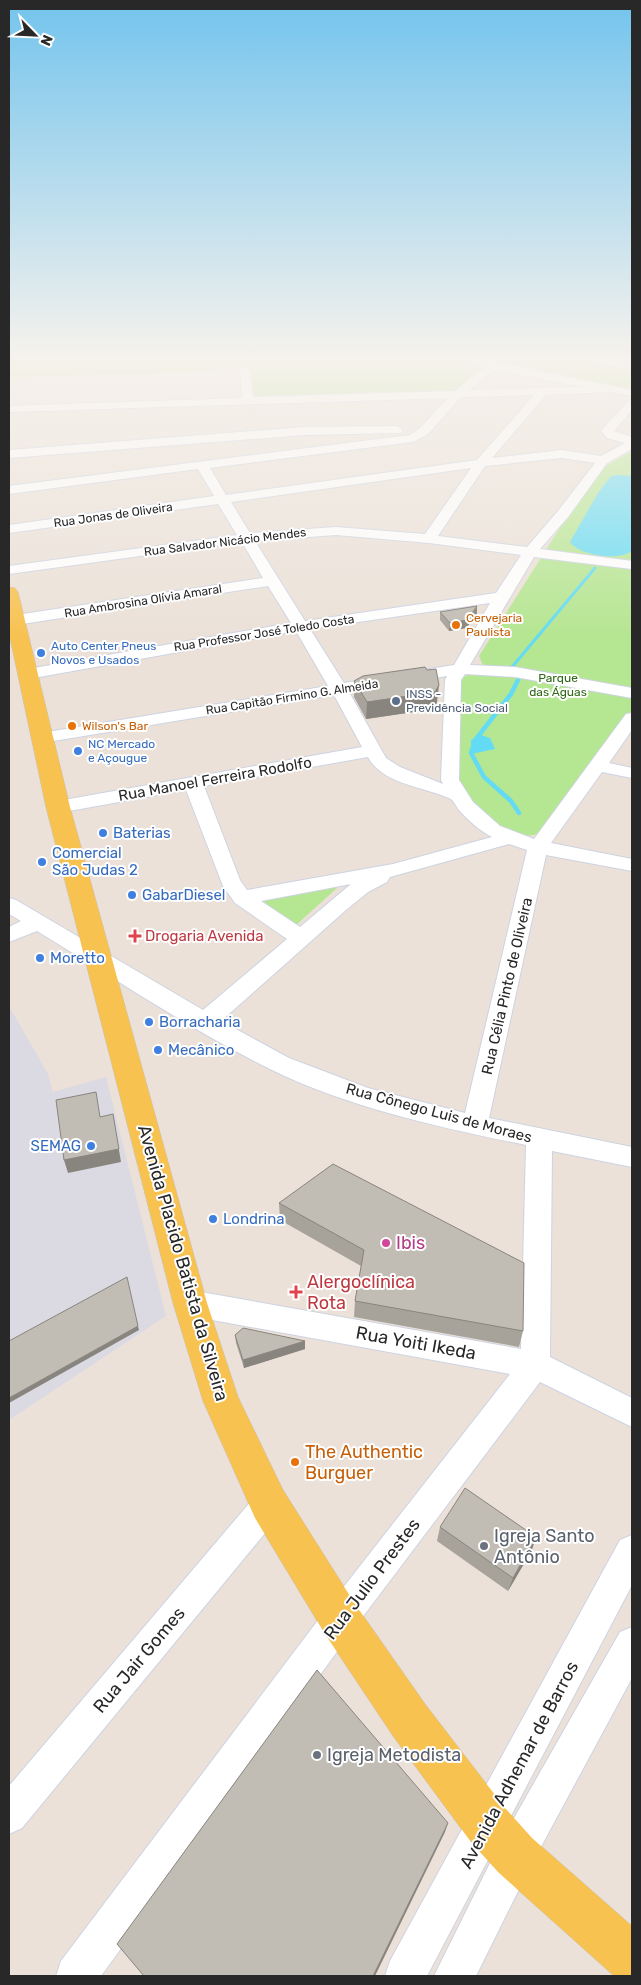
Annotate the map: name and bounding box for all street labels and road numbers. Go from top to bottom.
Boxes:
street label: Rua Jonas de Oliveira [53,500,173,530]
street label: Rua Salvador Nicácio Mendes [143,525,307,559]
street label: Rua Ambrosina Olívia Amaral [63,582,223,620]
street label: Rua Professor José Toledo Costa [173,612,355,654]
street label: Rua Capitão Firmino G. Almeida [205,676,379,718]
street label: Rua Manoel Ferreira Rodolfo [117,753,313,805]
street label: Rua Célia Pinto de Oliveira [478,896,536,1076]
street label: Rua Cônego Luis de Moraes [344,1079,534,1147]
street label: Avenida Placido Batista da Silveira [133,1122,233,1404]
street label: Rua Yoiti Ikeda [354,1322,478,1364]
street label: Rua Julio Prestes [319,1514,425,1644]
street label: Rua Jair Gomes [88,1603,190,1717]
street label: Avenida Adhemar de Barros [455,1658,583,1872]

